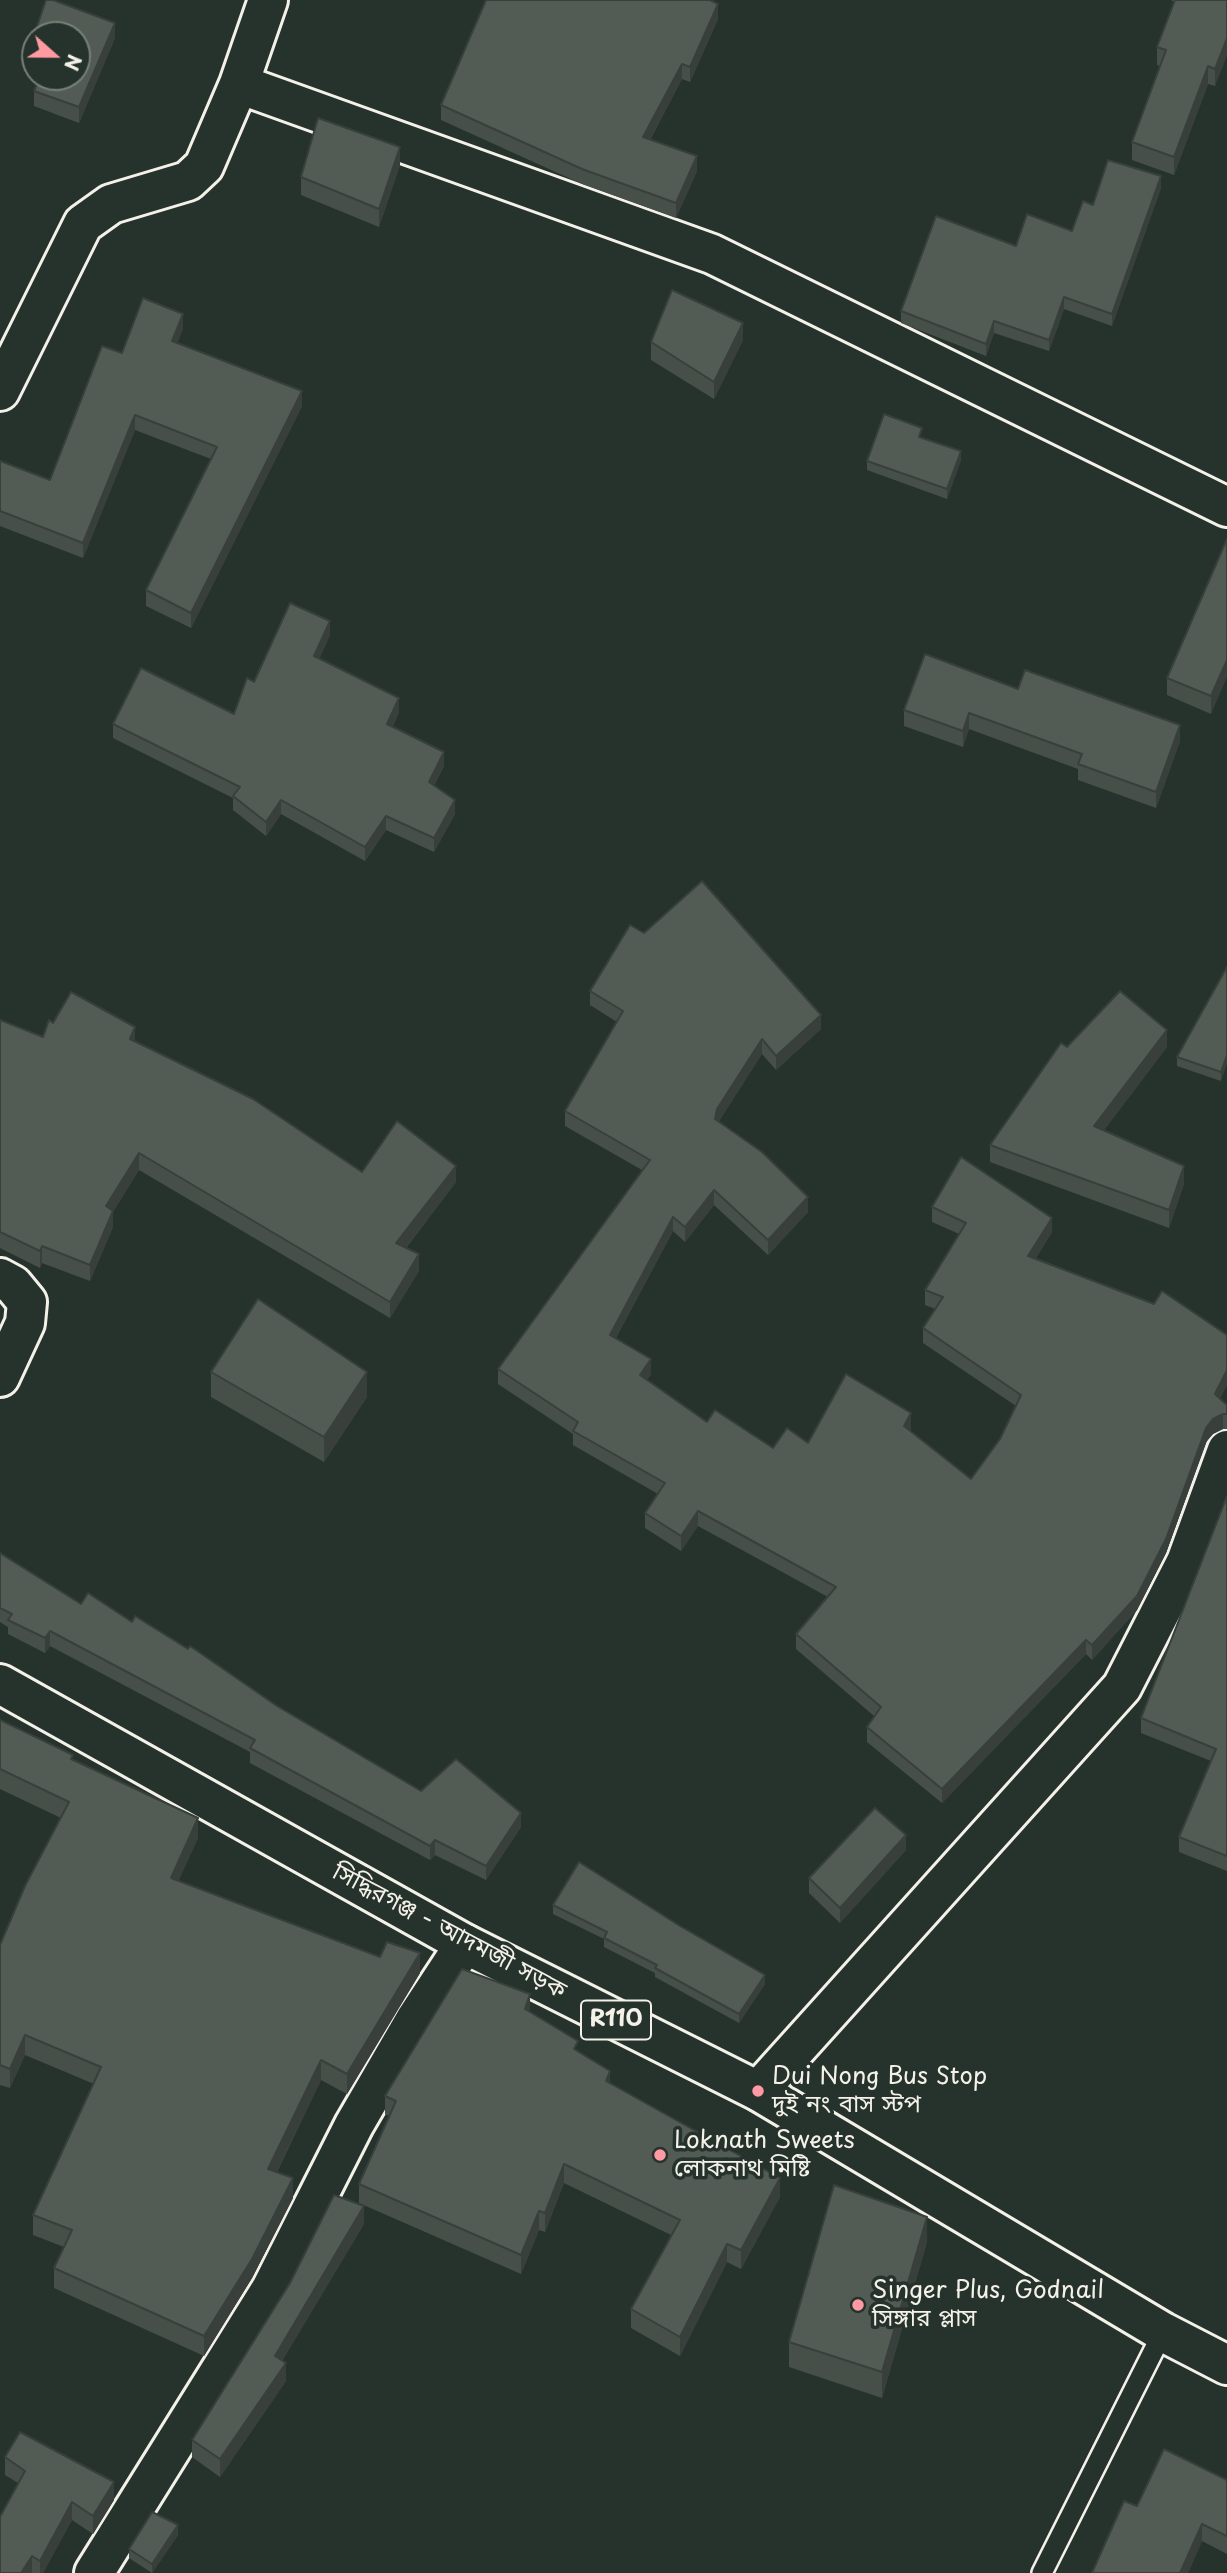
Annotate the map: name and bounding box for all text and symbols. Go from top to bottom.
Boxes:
north arrow [21,21,91,91]
text: N [58,51,90,75]
street label: সিদ্ধিরগঞ্জ - আদমজী সড়ক [327,1858,571,2006]
road number: R110 [581,2000,651,2039]
place label: Dui Nong Bus Stop দুই নং বাস স্টপ [772,2063,987,2119]
marker: Dui Nong Bus Stop দুই নং বাস স্টপ [750,2083,766,2099]
place label: Loknath Sweets লোকনাথ মিষ্টি [674,2127,855,2183]
marker: Loknath Sweets লোকনাথ মিষ্টি [652,2147,668,2163]
place label: Singer Plus, Godnail সিঙ্গার প্লাস [872,2277,1104,2333]
marker: Singer Plus, Godnail সিঙ্গার প্লাস [850,2297,866,2313]

